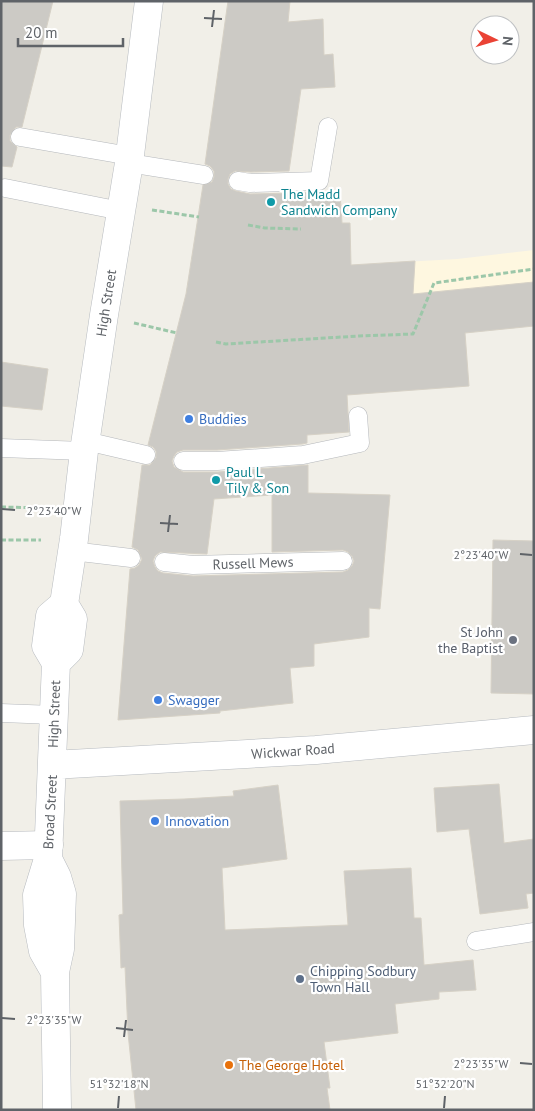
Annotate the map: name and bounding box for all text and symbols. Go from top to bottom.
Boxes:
scale bar [18,15,122,47]
north arrow [470,15,520,65]
text: 20 m [25,23,58,42]
text: N [499,36,517,47]
place label: The Madd Sandwich Company [281,185,398,219]
marker: The Madd Sandwich Company [265,196,277,208]
street label: High Street [92,268,120,338]
place label: Buddies [199,410,247,428]
marker: Buddies [183,413,195,425]
place label: Paul L Tily & Son [226,463,289,497]
marker: Paul L Tily & Son [210,474,222,486]
text: 2°23'40"W [27,503,81,518]
text: 2°23'40"W [454,547,508,562]
street label: Russell Mews [212,553,294,573]
place label: St John the Baptist [438,623,503,657]
marker: St John the Baptist [507,634,519,646]
street label: High Street [44,680,64,748]
place label: Swagger [168,691,220,709]
marker: Swagger [152,694,164,706]
street label: Wickwar Road [251,739,335,763]
street label: Broad Street [39,774,61,850]
place label: Innovation [165,812,229,830]
marker: Innovation [149,815,161,827]
place label: Chipping Sodbury Town Hall [310,962,417,996]
marker: Chipping Sodbury Town Hall [294,973,306,985]
text: 2°23'35"W [27,1012,81,1027]
place label: The George Hotel [239,1056,344,1074]
text: 2°23'35"W [454,1056,508,1071]
marker: The George Hotel [223,1059,235,1071]
text: 51°32'18"N [89,1076,149,1091]
text: 51°32'20"N [415,1076,475,1091]

